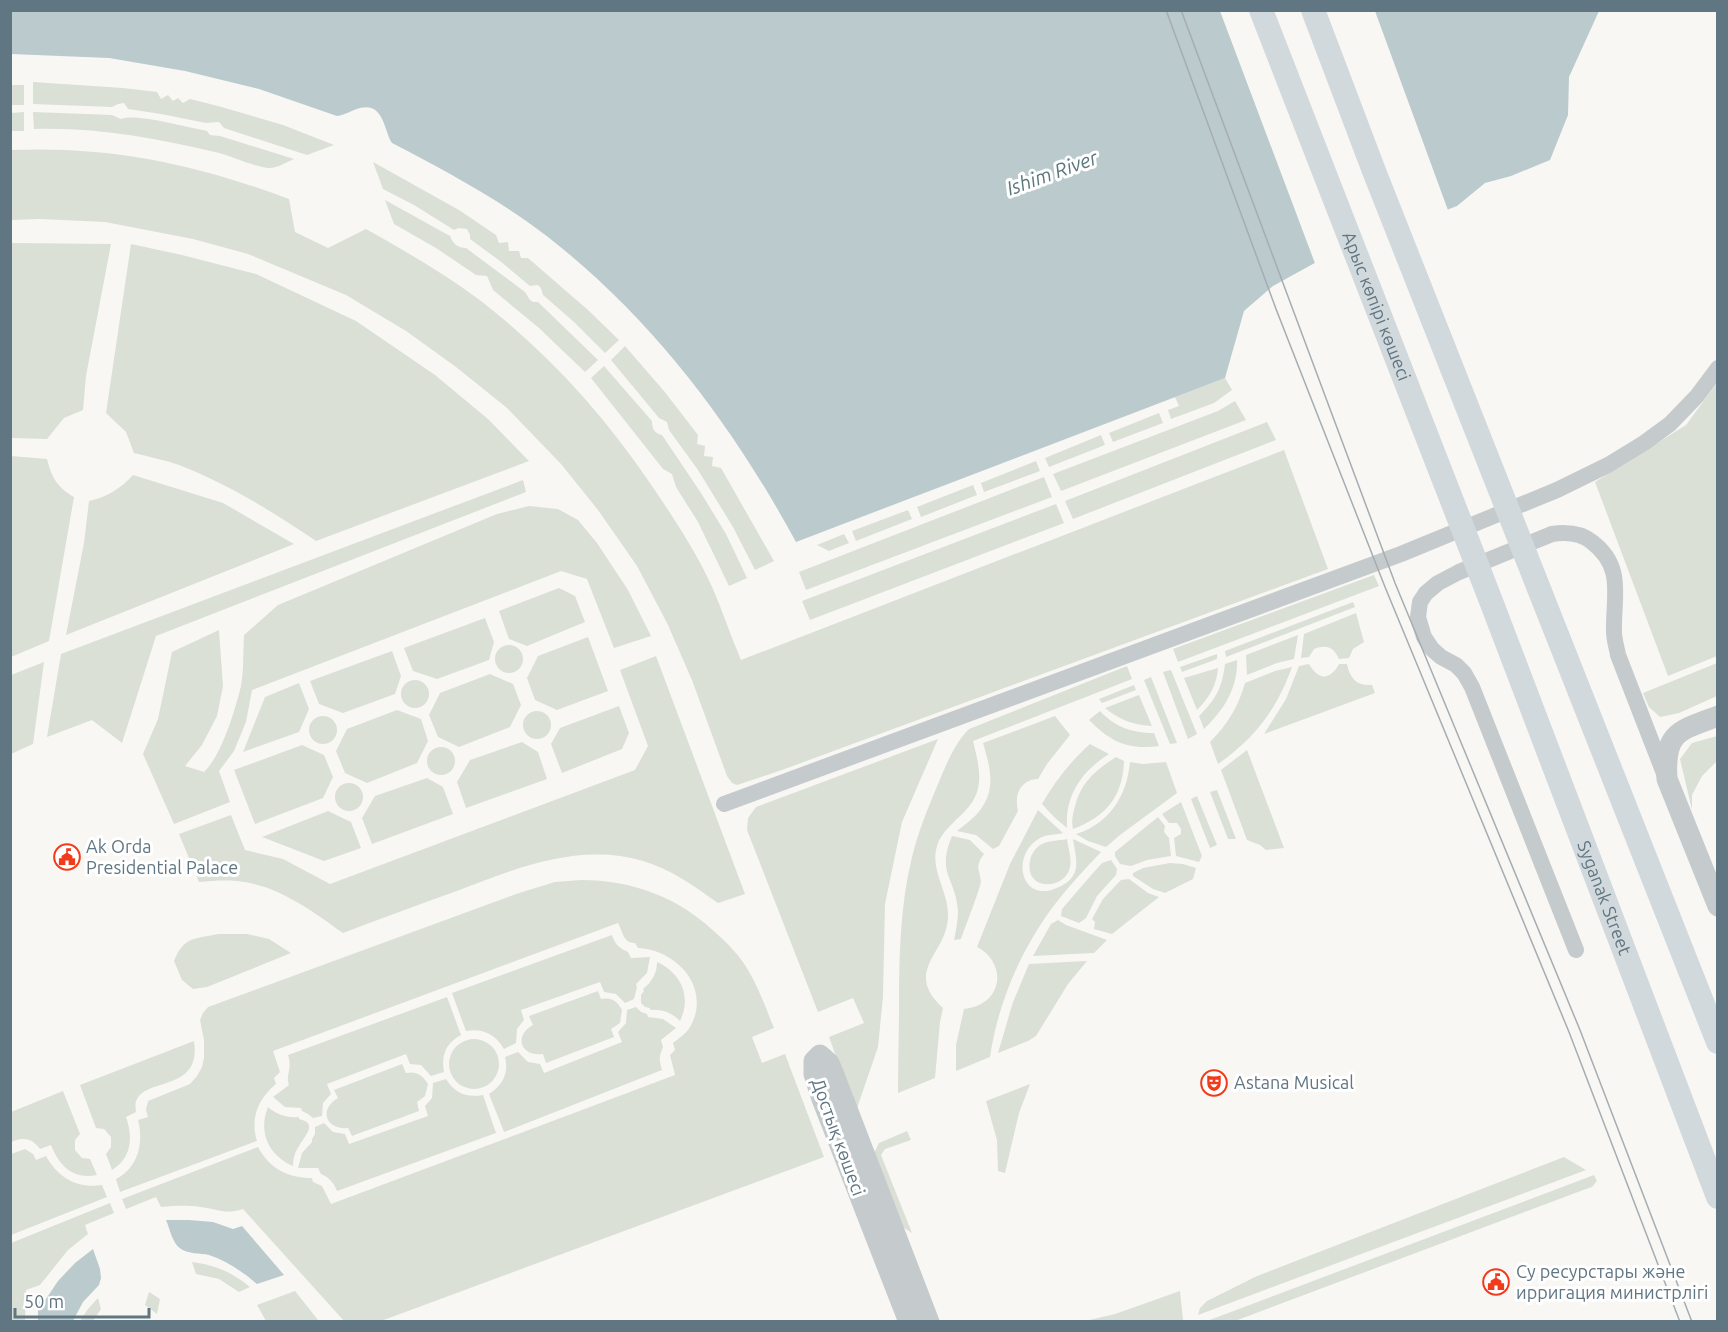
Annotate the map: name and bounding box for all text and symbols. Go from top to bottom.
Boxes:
water label: Ishim River [1003,145,1102,200]
street label: Арыс көпірі көшесі [1339,229,1415,383]
place label: Ak Orda Presidential Palace [86,836,238,877]
street label: Syganak Street [1574,838,1636,958]
public building icon: Ak Orda Presidential Palace [52,842,82,872]
theatre icon: Astana Musical [1199,1068,1229,1098]
place label: Astana Musical [1234,1072,1354,1092]
street label: Достық көшесі [808,1075,869,1198]
place label: Су ресурстары және ирригация министрлігі [1516,1261,1708,1302]
public building icon: Су ресурстары және ирригация министрлігі [1481,1267,1511,1297]
scale bar [15,1281,148,1319]
text: 50 m [24,1291,64,1311]

